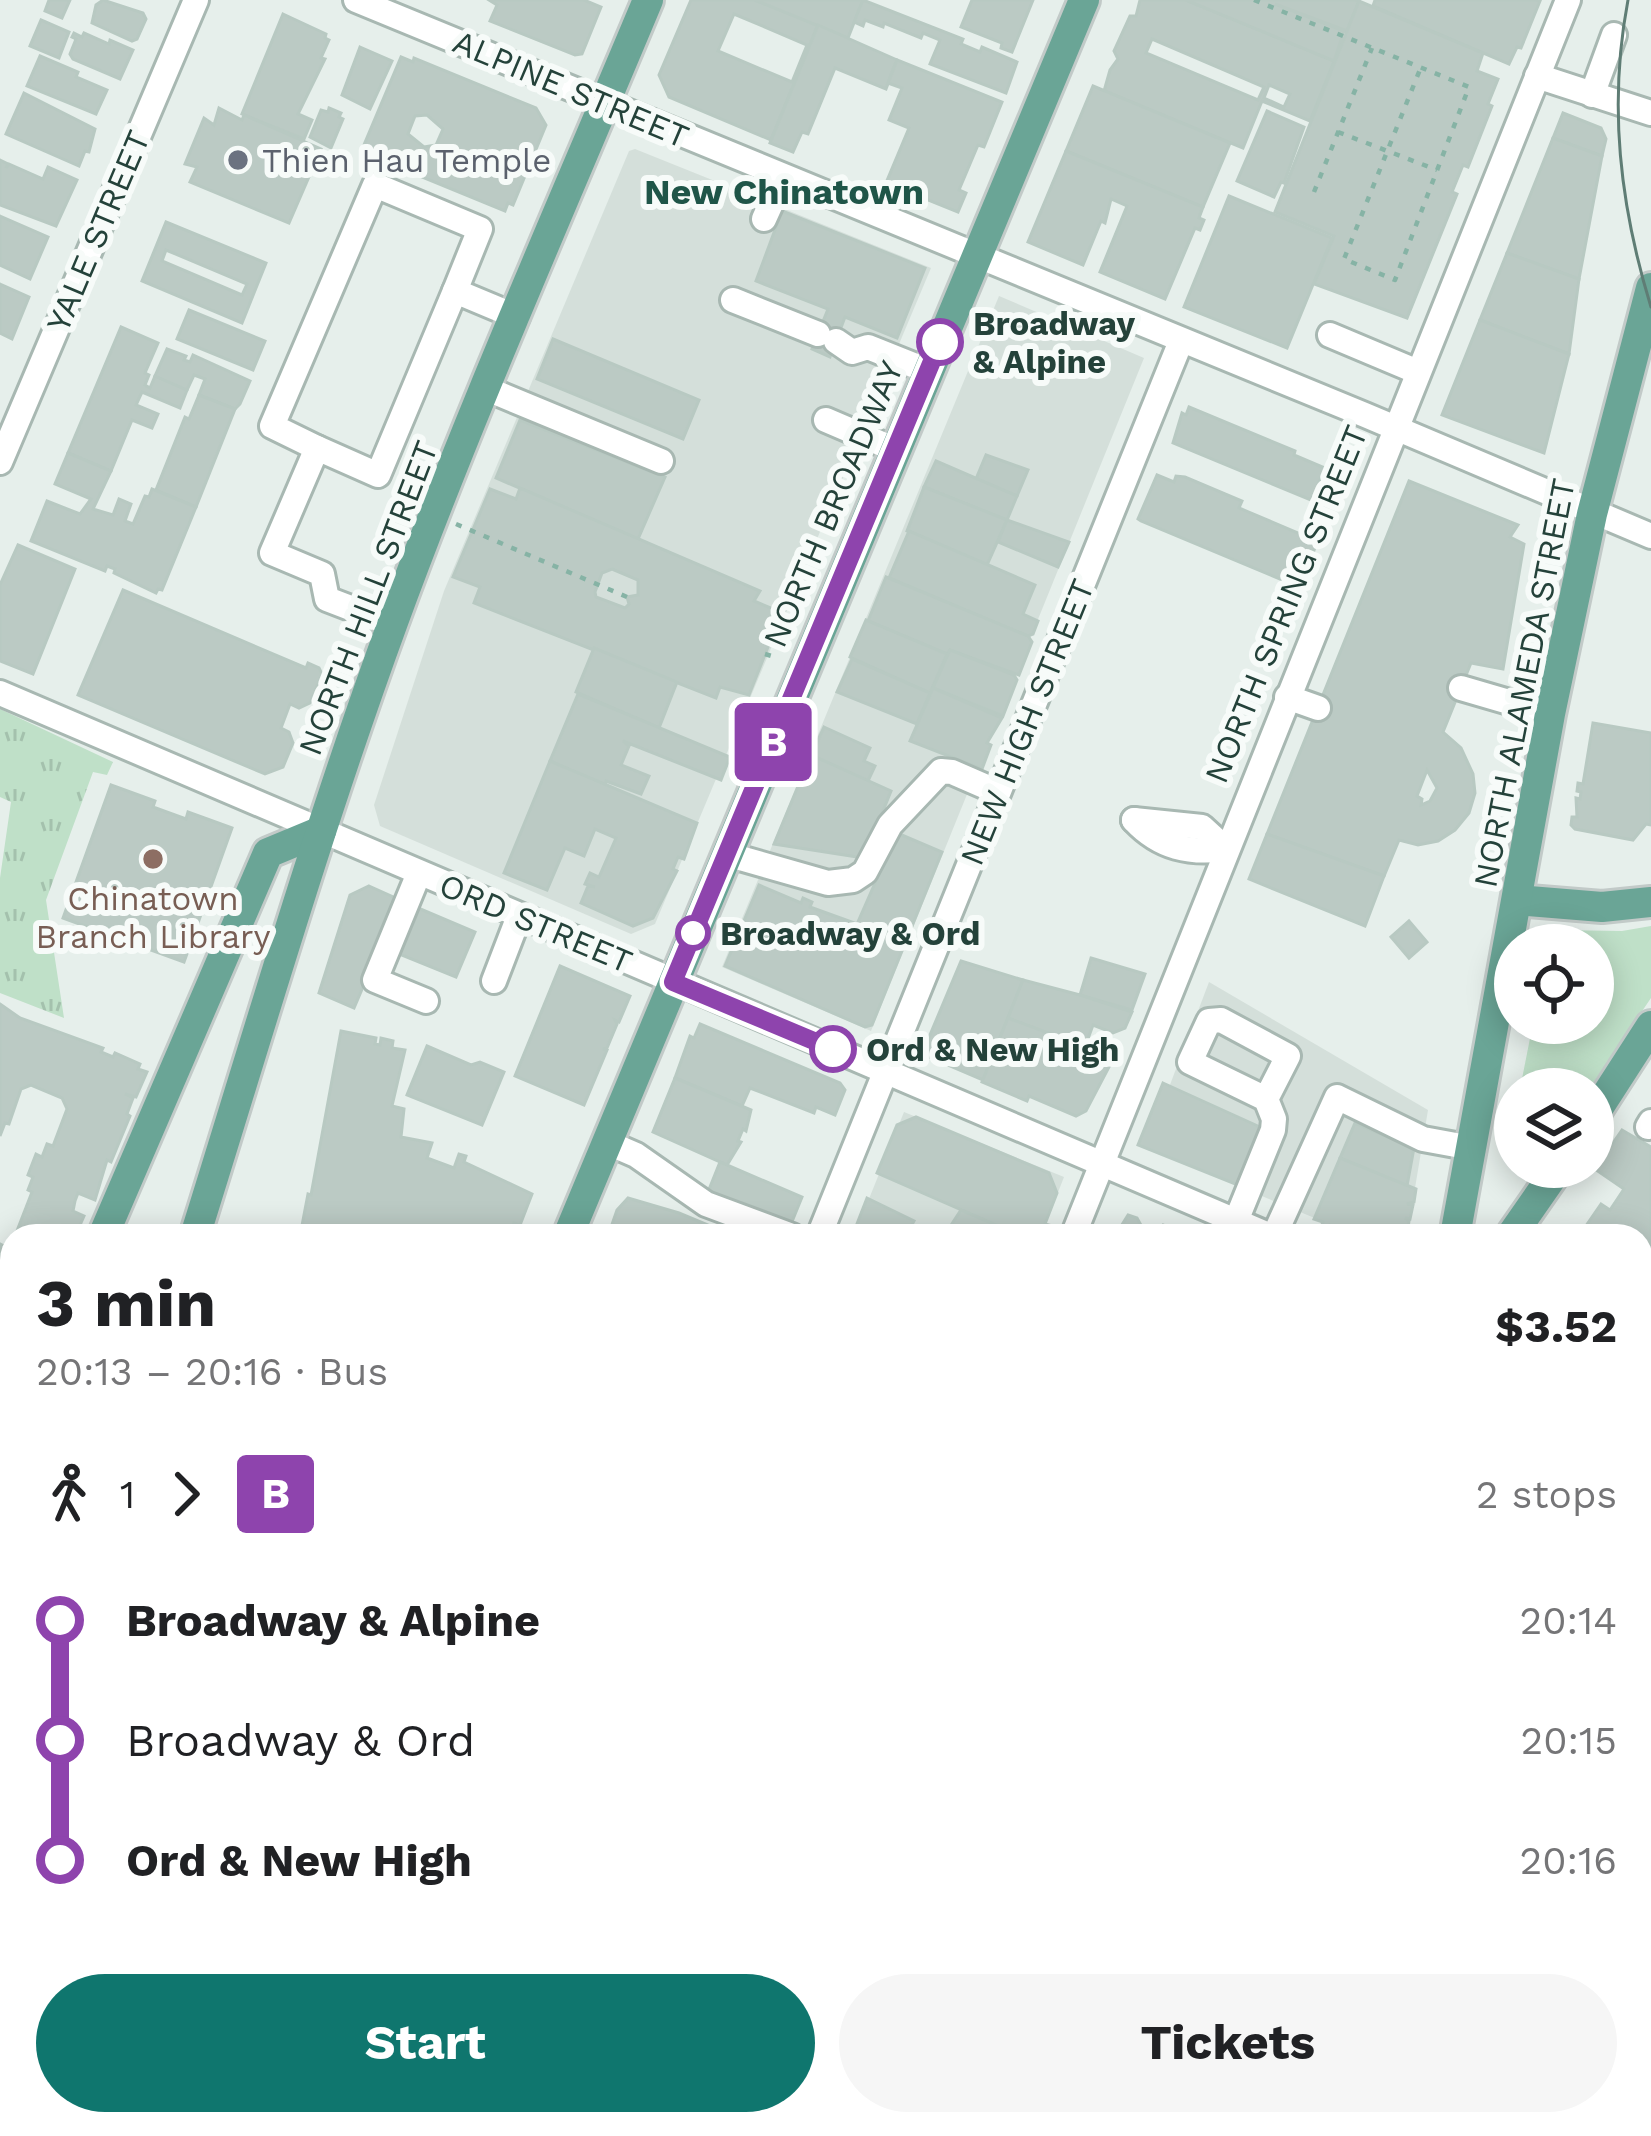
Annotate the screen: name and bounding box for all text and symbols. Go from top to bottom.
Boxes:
street label: ALPINE STREET [447,22,695,156]
street label: YALE STREET [38,125,158,337]
place label: Thien Hau Temple [262,141,551,180]
marker: Thien Hau Temple [225,147,251,173]
district label: New Chinatown [644,171,924,213]
place label: Broadway & Alpine [973,304,1135,381]
marker: Broadway & Alpine [918,320,962,364]
street label: NORTH BROADWAY [755,355,911,653]
street label: NORTH SPRING STREET [1196,420,1376,788]
street label: NORTH HILL STREET [290,435,446,761]
street label: NORTH ALAMEDA STREET [1465,475,1583,891]
street label: NEW HIGH STREET [952,573,1102,871]
line badge: B [734,703,812,781]
text: B [759,717,787,766]
marker: Chinatown Branch Library [140,846,166,872]
street label: ORD STREET [434,865,638,981]
place label: Chinatown Branch Library [35,879,271,956]
place label: Broadway & Ord [720,914,980,953]
marker: Broadway & Ord [677,917,709,949]
map controls [1494,924,1614,1188]
button: locate [1494,924,1614,1044]
marker: Ord & New High [811,1027,855,1071]
place label: Ord & New High [866,1030,1120,1069]
button: layers [1494,1068,1614,1188]
text: 3 min [36,1265,216,1342]
text: $3.52 [1495,1300,1617,1353]
text: 20:13 – 20:16 · Bus [36,1349,388,1394]
icon: walk [36,1461,102,1527]
icon: forward [153,1461,219,1527]
text: B [261,1469,290,1518]
text: 1 [120,1472,135,1517]
text: 2 stops [1476,1472,1617,1517]
text: Broadway & Alpine [126,1594,540,1647]
text: 20:14 [1519,1598,1617,1643]
text: Broadway & Ord [126,1714,475,1767]
text: 20:15 [1521,1718,1617,1763]
text: Ord & New High [126,1834,472,1887]
text: 20:16 [1520,1838,1617,1883]
button: Start [36,1974,815,2112]
button: Tickets [839,1974,1617,2112]

